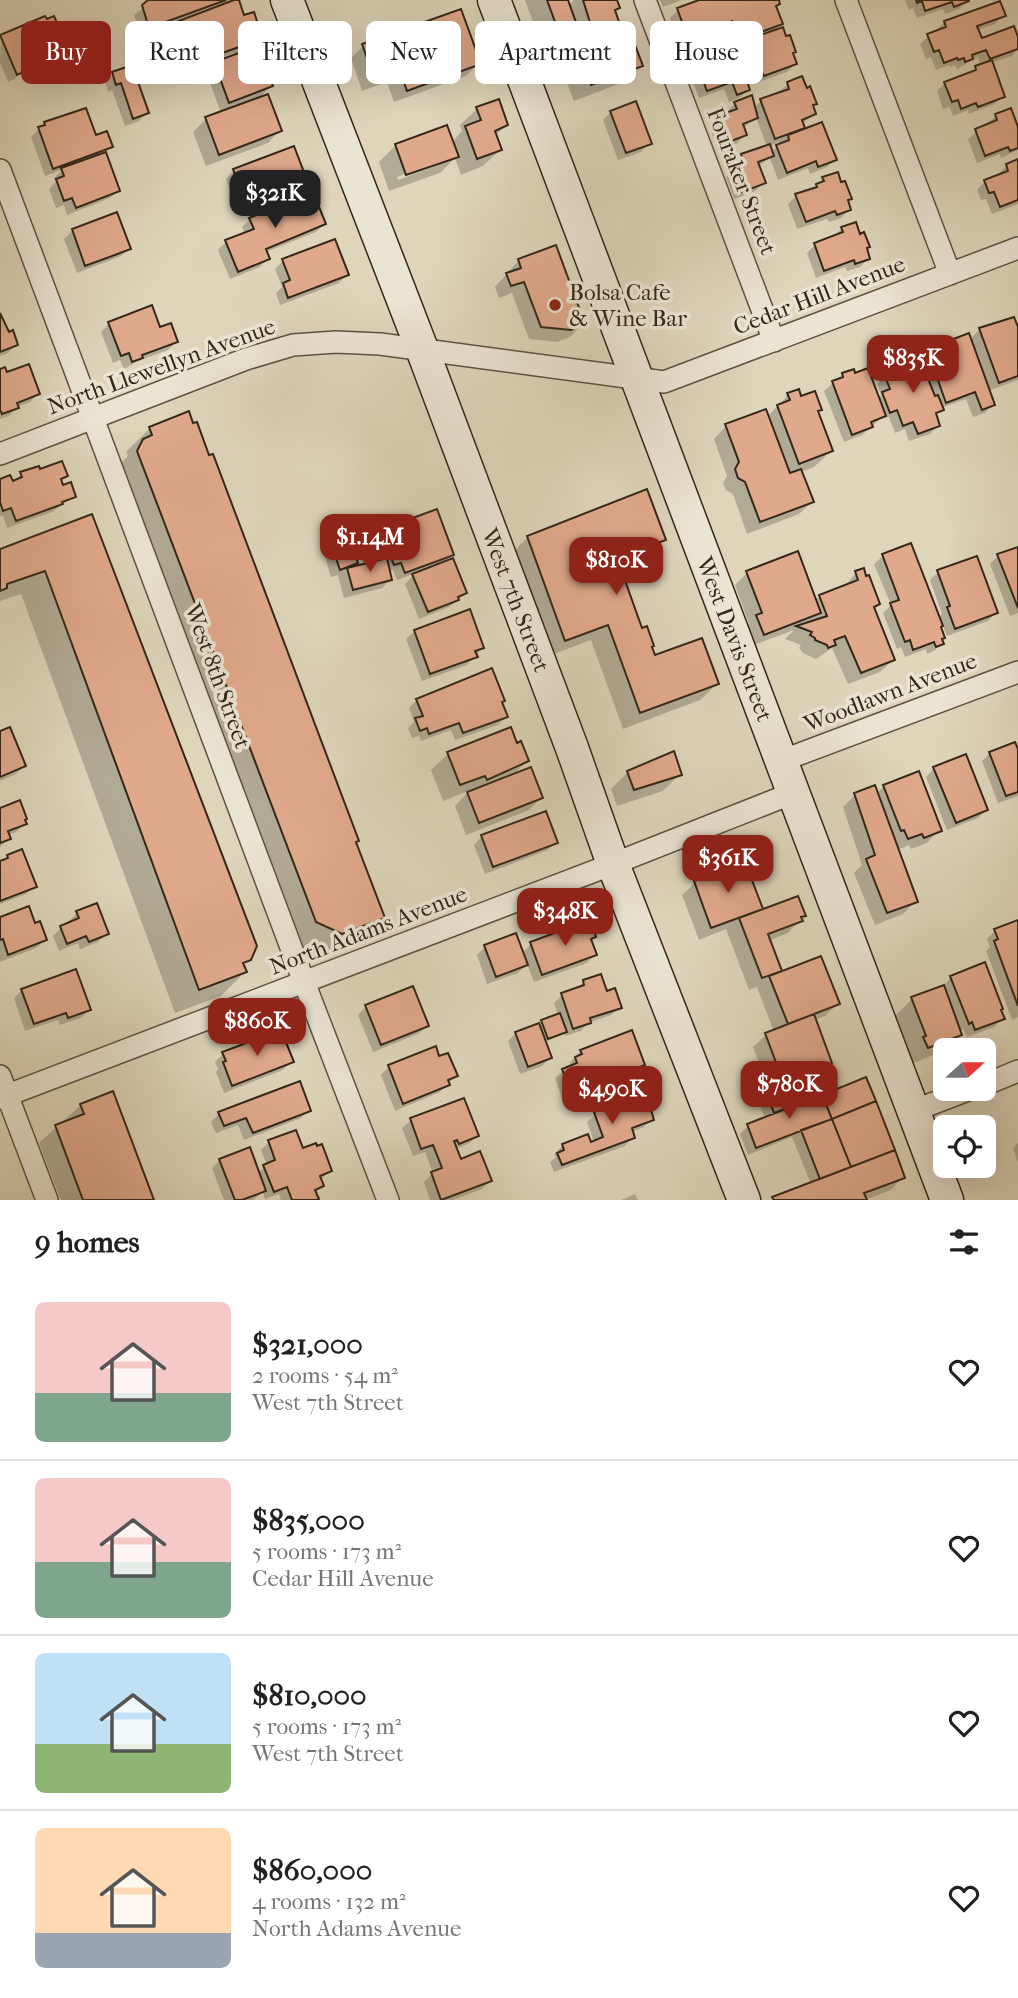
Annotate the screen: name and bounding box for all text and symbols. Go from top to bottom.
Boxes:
chip: Buy [21,21,111,84]
chip: Rent [125,21,224,84]
chip: Filters [238,21,352,84]
chip: New [366,21,461,84]
chip: Apartment [475,21,636,84]
chip: House [650,21,763,84]
street label: Fouraker Street [701,104,782,259]
pin: $321K [226,170,324,230]
text: $321K [246,179,304,206]
street label: Cedar Hill Avenue [730,250,909,341]
place label: Bolsa Cafe & Wine Bar [569,279,687,332]
marker: Bolsa Cafe & Wine Bar [547,297,563,313]
street label: North Llewellyn Avenue [44,313,279,420]
pin: $835K [864,336,962,395]
text: $835K [883,344,943,371]
pin: $1.14M [313,514,427,574]
text: $1.14M [336,523,404,550]
street label: West 7th Street [475,523,555,676]
pin: $810K [567,538,665,597]
text: $810K [585,546,647,573]
street label: West Davis Street [690,552,778,725]
street label: West 8th Street [178,599,256,752]
street label: Woodlawn Avenue [799,647,980,738]
pin: $361K [679,836,777,895]
text: $361K [698,844,758,871]
street label: North Adams Avenue [266,880,471,981]
pin: $348K [516,888,614,948]
text: $348K [533,897,597,924]
pin: $860K [208,998,306,1058]
text: $860K [224,1007,290,1034]
north arrow [933,1038,996,1101]
map controls [933,1038,996,1178]
pin: $780K [740,1062,838,1121]
pin: $490K [563,1066,661,1126]
text: $780K [757,1070,821,1097]
text: $490K [578,1075,646,1102]
button: locate [933,1115,996,1178]
icon: filters [945,1223,983,1261]
text: 9 homes [35,1225,140,1260]
text: $321,000 [252,1327,363,1362]
icon: home [91,1330,175,1414]
icon: heart [945,1353,983,1391]
text: 2 rooms · 54 m² [252,1362,398,1389]
text: West 7th Street [252,1389,404,1416]
text: $835,000 [252,1503,365,1538]
icon: home [91,1506,175,1590]
icon: heart [945,1529,983,1567]
text: 5 rooms · 173 m² [252,1538,401,1565]
text: Cedar Hill Avenue [252,1565,434,1592]
text: $810,000 [252,1678,367,1713]
icon: home [91,1681,175,1765]
icon: heart [945,1704,983,1742]
text: 5 rooms · 173 m² [252,1713,401,1740]
text: West 7th Street [252,1740,404,1767]
text: $860,000 [252,1853,372,1888]
icon: home [91,1856,175,1940]
icon: heart [945,1879,983,1917]
text: 4 rooms · 132 m² [252,1888,406,1915]
text: North Adams Avenue [252,1915,461,1942]

